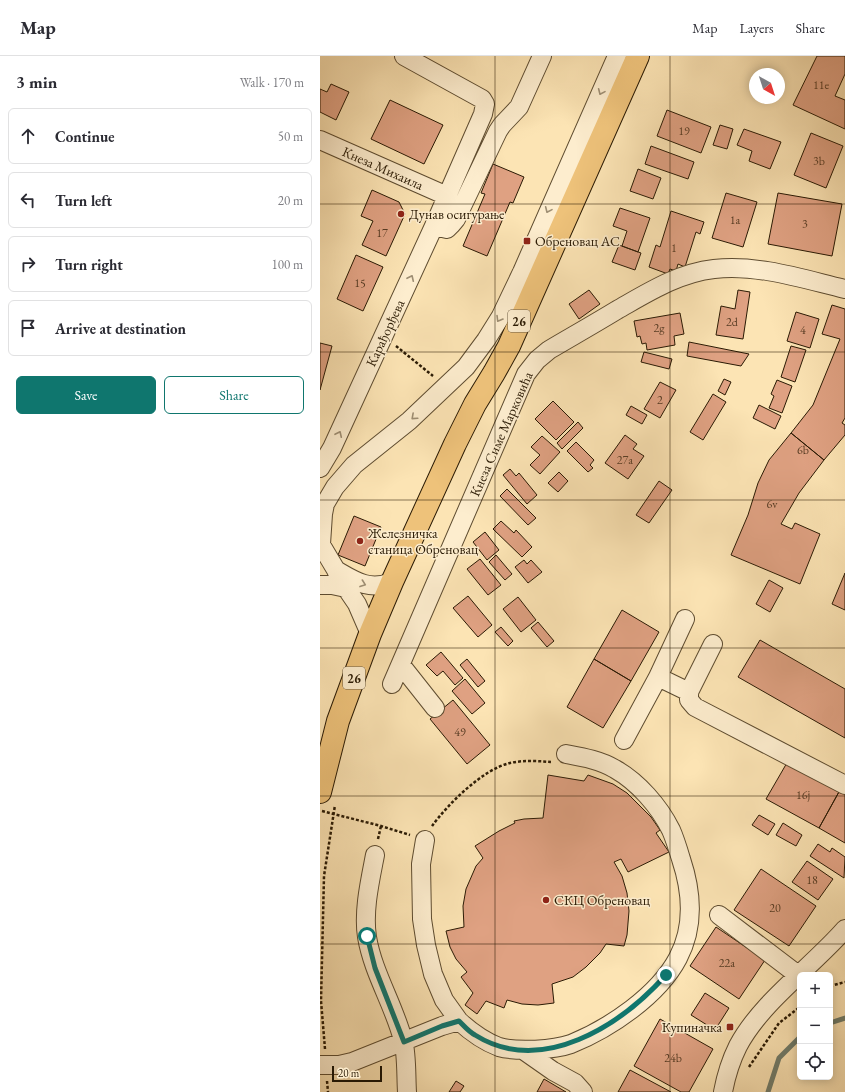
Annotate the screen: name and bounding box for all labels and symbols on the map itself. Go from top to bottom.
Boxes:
north arrow [749,68,785,104]
house number: 11e [813,77,829,93]
one-way arrow [598,87,606,95]
house number: 19 [678,123,690,139]
street label: Кнеза Михаила [340,142,427,194]
house number: 3b [813,153,825,169]
place label: Дунав осигурање [409,205,505,223]
one-way arrow [545,206,553,214]
marker: Дунав осигурање [396,209,406,219]
house number: 1a [730,212,740,228]
house number: 3 [802,216,808,232]
house number: 17 [376,225,388,241]
place label: Обреновац АС [535,232,620,250]
marker: Обреновац АС [522,236,532,246]
house number: 1 [671,240,677,256]
one-way arrow [406,274,414,282]
house number: 15 [354,275,366,291]
street label: Карађорђева [362,296,409,369]
road number: 26 [508,310,530,332]
house number: 2d [726,314,739,330]
one-way arrow [496,315,503,322]
house number: 2g [654,320,665,336]
house number: 4 [800,322,806,338]
street label: Кнеза Симе Марковића [465,368,537,499]
house number: 2 [657,392,663,408]
one-way arrow [411,412,419,420]
one-way arrow [334,431,342,439]
house number: 6b [797,442,809,458]
house number: 27a [617,452,633,468]
house number: 6v [766,496,778,512]
place label: Железничка станица Обреновац [367,524,479,558]
marker: Железничка станица Обреновац [355,536,365,546]
one-way arrow [359,579,366,587]
road number: 26 [343,667,365,689]
house number: 49 [454,724,466,740]
house number: 16j [796,787,810,803]
house number: 18 [806,872,818,888]
place label: СКЦ Обреновац [554,891,651,909]
marker: СКЦ Обреновац [541,895,551,905]
house number: 20 [769,900,781,916]
route start [358,927,376,945]
house number: 22a [719,955,735,971]
route end [657,966,675,984]
place label: Купиначка [662,1018,722,1036]
marker: Купиначка [725,1022,735,1032]
house number: 24b [664,1050,682,1066]
scale bar [332,1064,382,1083]

